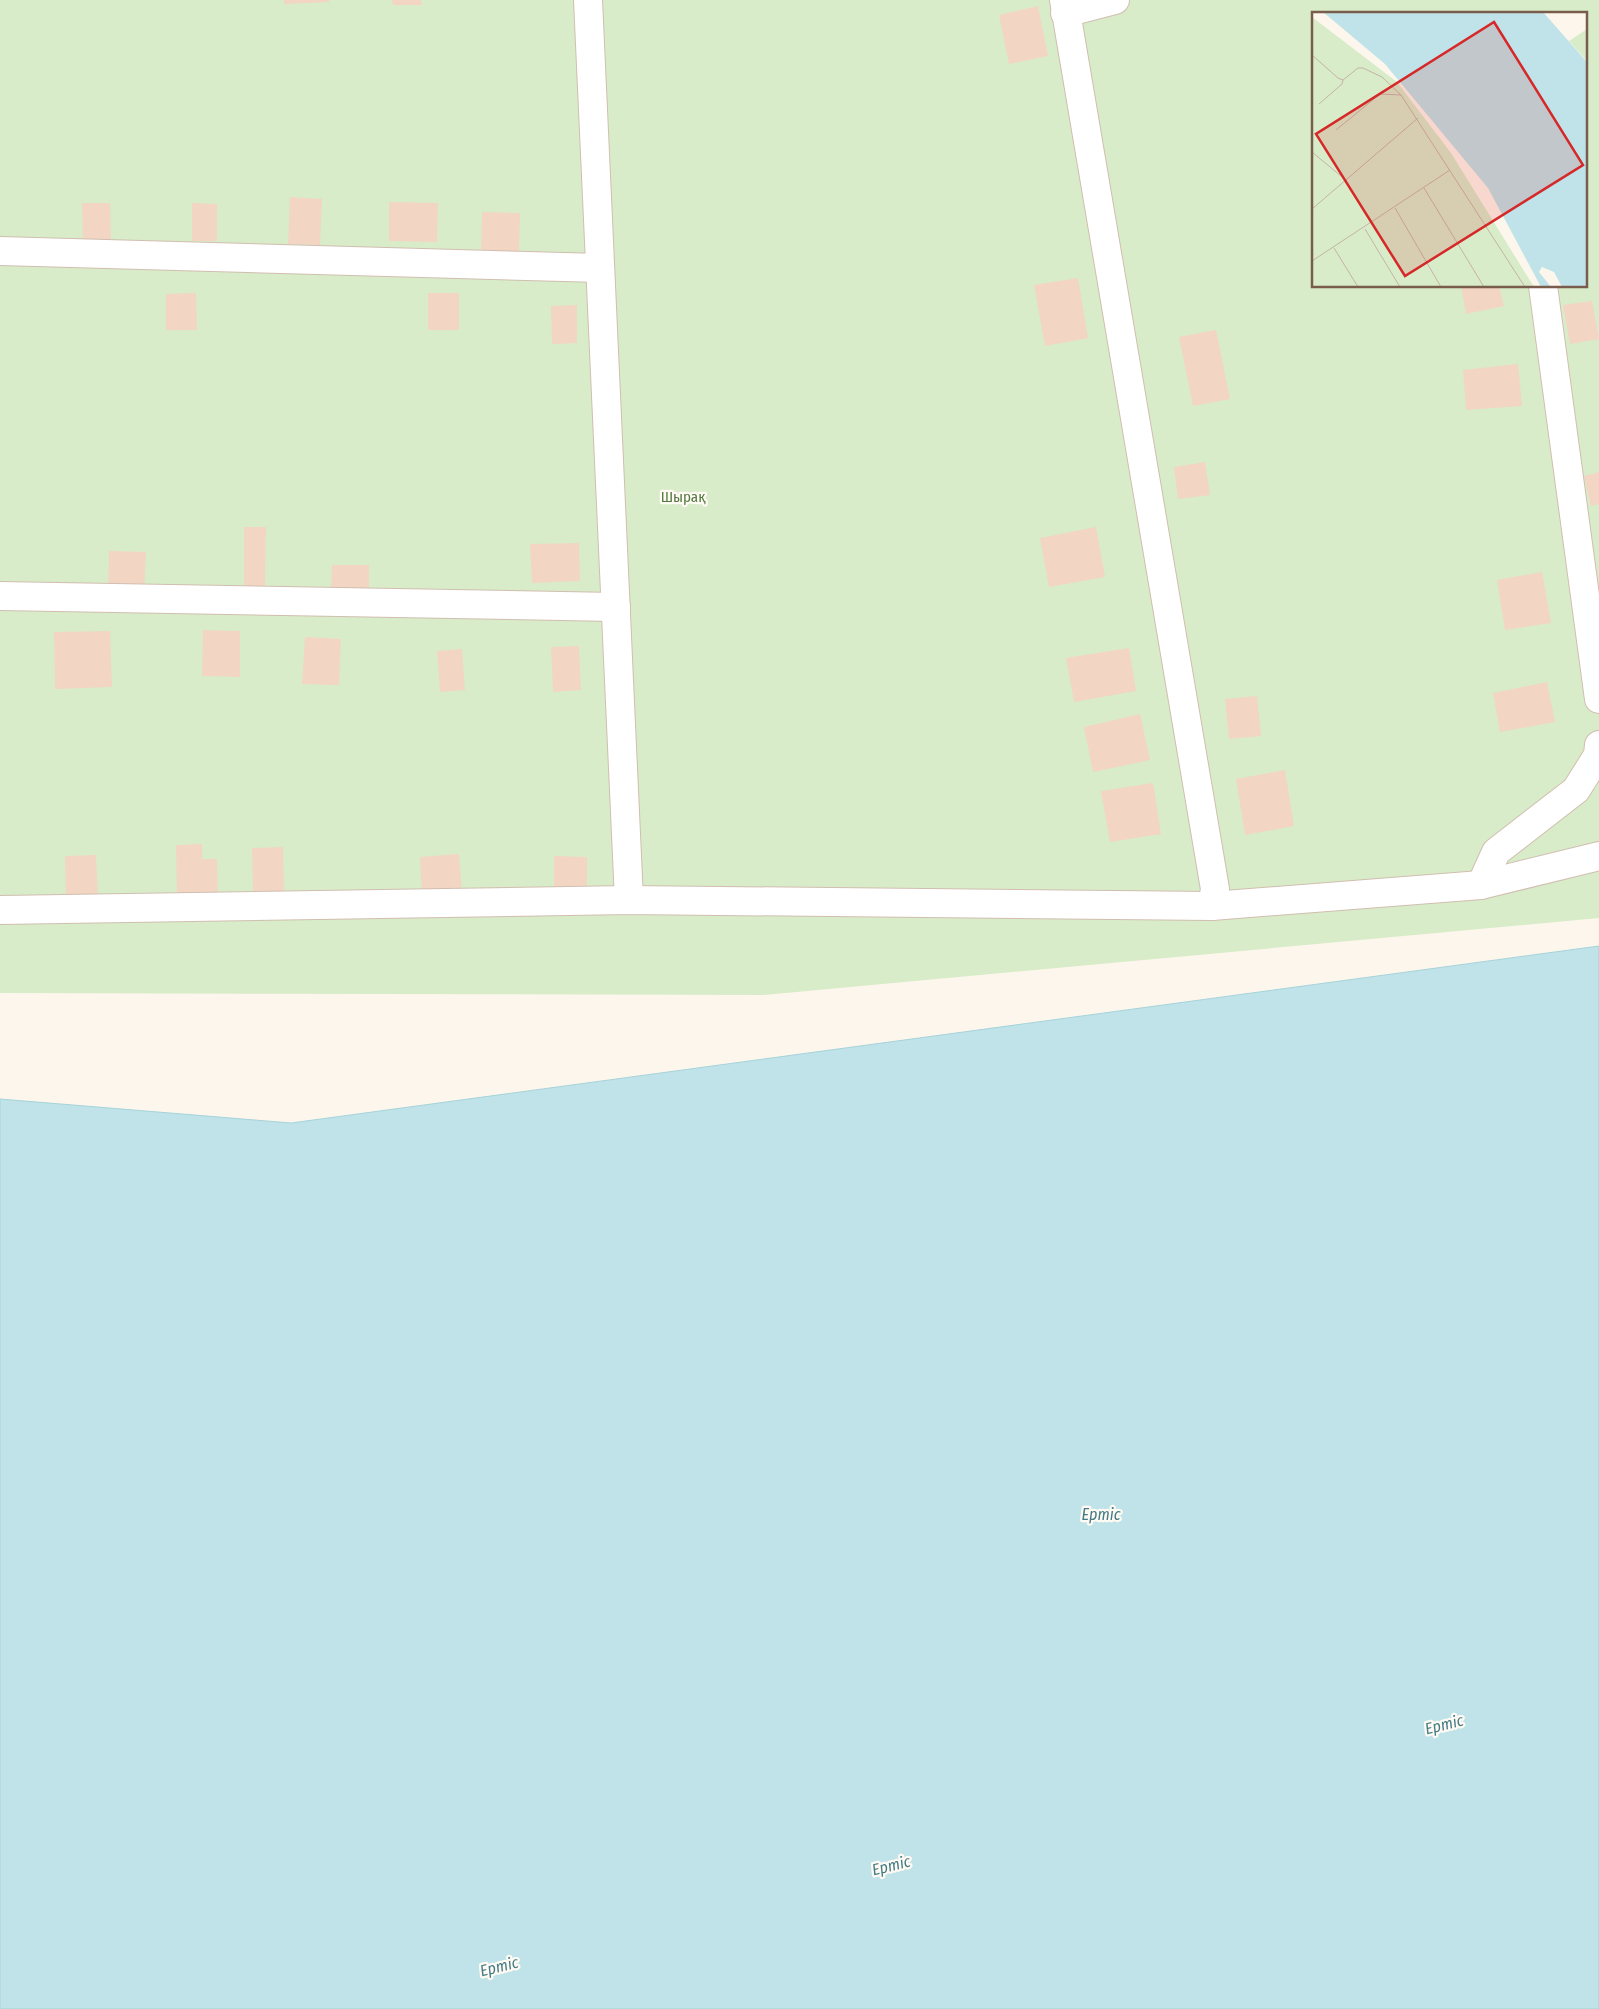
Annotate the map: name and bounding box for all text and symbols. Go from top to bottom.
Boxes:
inset map [1312,12,1586,288]
park label: Шырақ [661,488,706,506]
water label: Ертіс [1081,1505,1121,1524]
water label: Ертіс [1423,1710,1466,1738]
water label: Ертіс [870,1851,913,1879]
water label: Ертіс [478,1952,521,1980]

